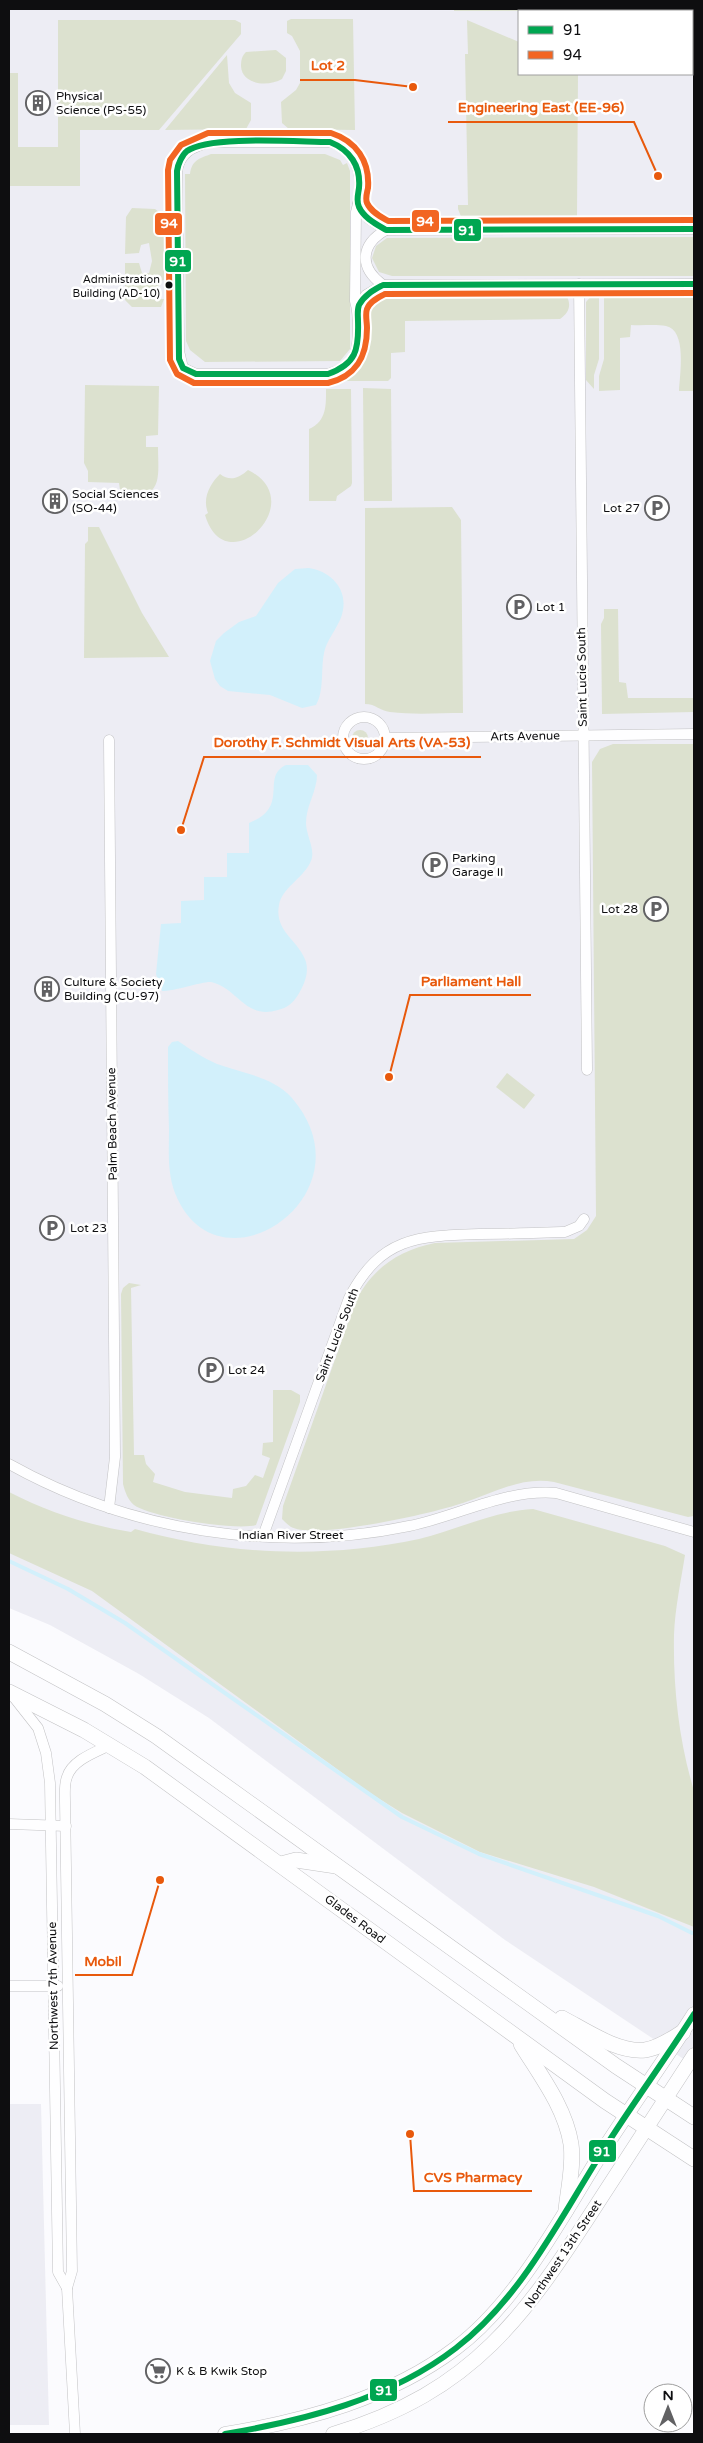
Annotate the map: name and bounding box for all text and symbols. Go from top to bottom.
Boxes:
legend [518,10,693,75]
text: 91 [563,21,582,39]
text: 94 [563,46,582,64]
callout: Lot 2 [300,51,355,80]
text: Lot 2 [311,57,345,74]
place label: Physical Science (PS-55) [56,89,147,117]
building icon: Physical Science (PS-55) [25,90,51,116]
callout: Engineering East (EE-96) [448,93,634,122]
text: Engineering East (EE-96) [458,99,624,116]
line badge: 94 [411,209,440,233]
line badge: 94 [154,212,183,236]
text: 94 [416,213,434,230]
text: 94 [160,215,178,232]
line badge: 91 [453,218,482,242]
text: 91 [458,222,476,239]
line badge: 91 [164,249,192,273]
text: 91 [169,253,187,270]
place label: Administration Building (AD-10) [73,273,160,300]
marker: Administration Building (AD-10) [164,280,174,290]
place label: Social Sciences (SO-44) [72,487,159,515]
building icon: Social Sciences (SO-44) [42,488,68,514]
parking icon: Lot 27 [644,495,670,521]
place label: Lot 27 [603,501,640,515]
parking icon: Lot 1 [506,594,532,620]
place label: Lot 1 [536,600,565,614]
street label: Saint Lucie South [574,627,590,727]
callout: Dorothy F. Schmidt Visual Arts (VA-53) [204,728,481,757]
street label: Arts Avenue [490,728,560,744]
text: Dorothy F. Schmidt Visual Arts (VA-53) [214,734,470,751]
place label: Parking Garage II [452,851,504,879]
parking icon: Parking Garage II [422,852,448,878]
parking icon: Lot 28 [643,896,669,922]
place label: Lot 28 [601,902,638,916]
callout: Parliament Hall [410,966,531,995]
text: Parliament Hall [421,973,521,990]
place label: Culture & Society Building (CU-97) [64,975,163,1003]
building icon: Culture & Society Building (CU-97) [34,976,60,1002]
street label: Palm Beach Avenue [104,1067,120,1181]
parking icon: Lot 23 [39,1215,65,1241]
place label: Lot 23 [70,1221,107,1235]
street label: Saint Lucie South [313,1286,361,1384]
parking icon: Lot 24 [198,1357,224,1383]
place label: Lot 24 [228,1363,265,1377]
street label: Indian River Street [239,1528,344,1542]
street label: Glades Road [322,1892,388,1946]
street label: Northwest 7th Avenue [45,1922,61,2050]
callout: Mobil [75,1946,132,1975]
text: Mobil [84,1953,122,1970]
line badge: 91 [588,2139,617,2163]
text: 91 [593,2143,611,2160]
callout: CVS Pharmacy [414,2162,532,2191]
text: CVS Pharmacy [424,2169,523,2186]
street label: Northwest 13th Street [522,2197,605,2311]
supermarket icon: K & B Kwik Stop [145,2358,171,2384]
place label: K & B Kwik Stop [176,2364,267,2378]
line badge: 91 [369,2378,398,2402]
text: 91 [375,2382,393,2399]
north arrow [643,2383,693,2433]
text: N [662,2387,674,2404]

